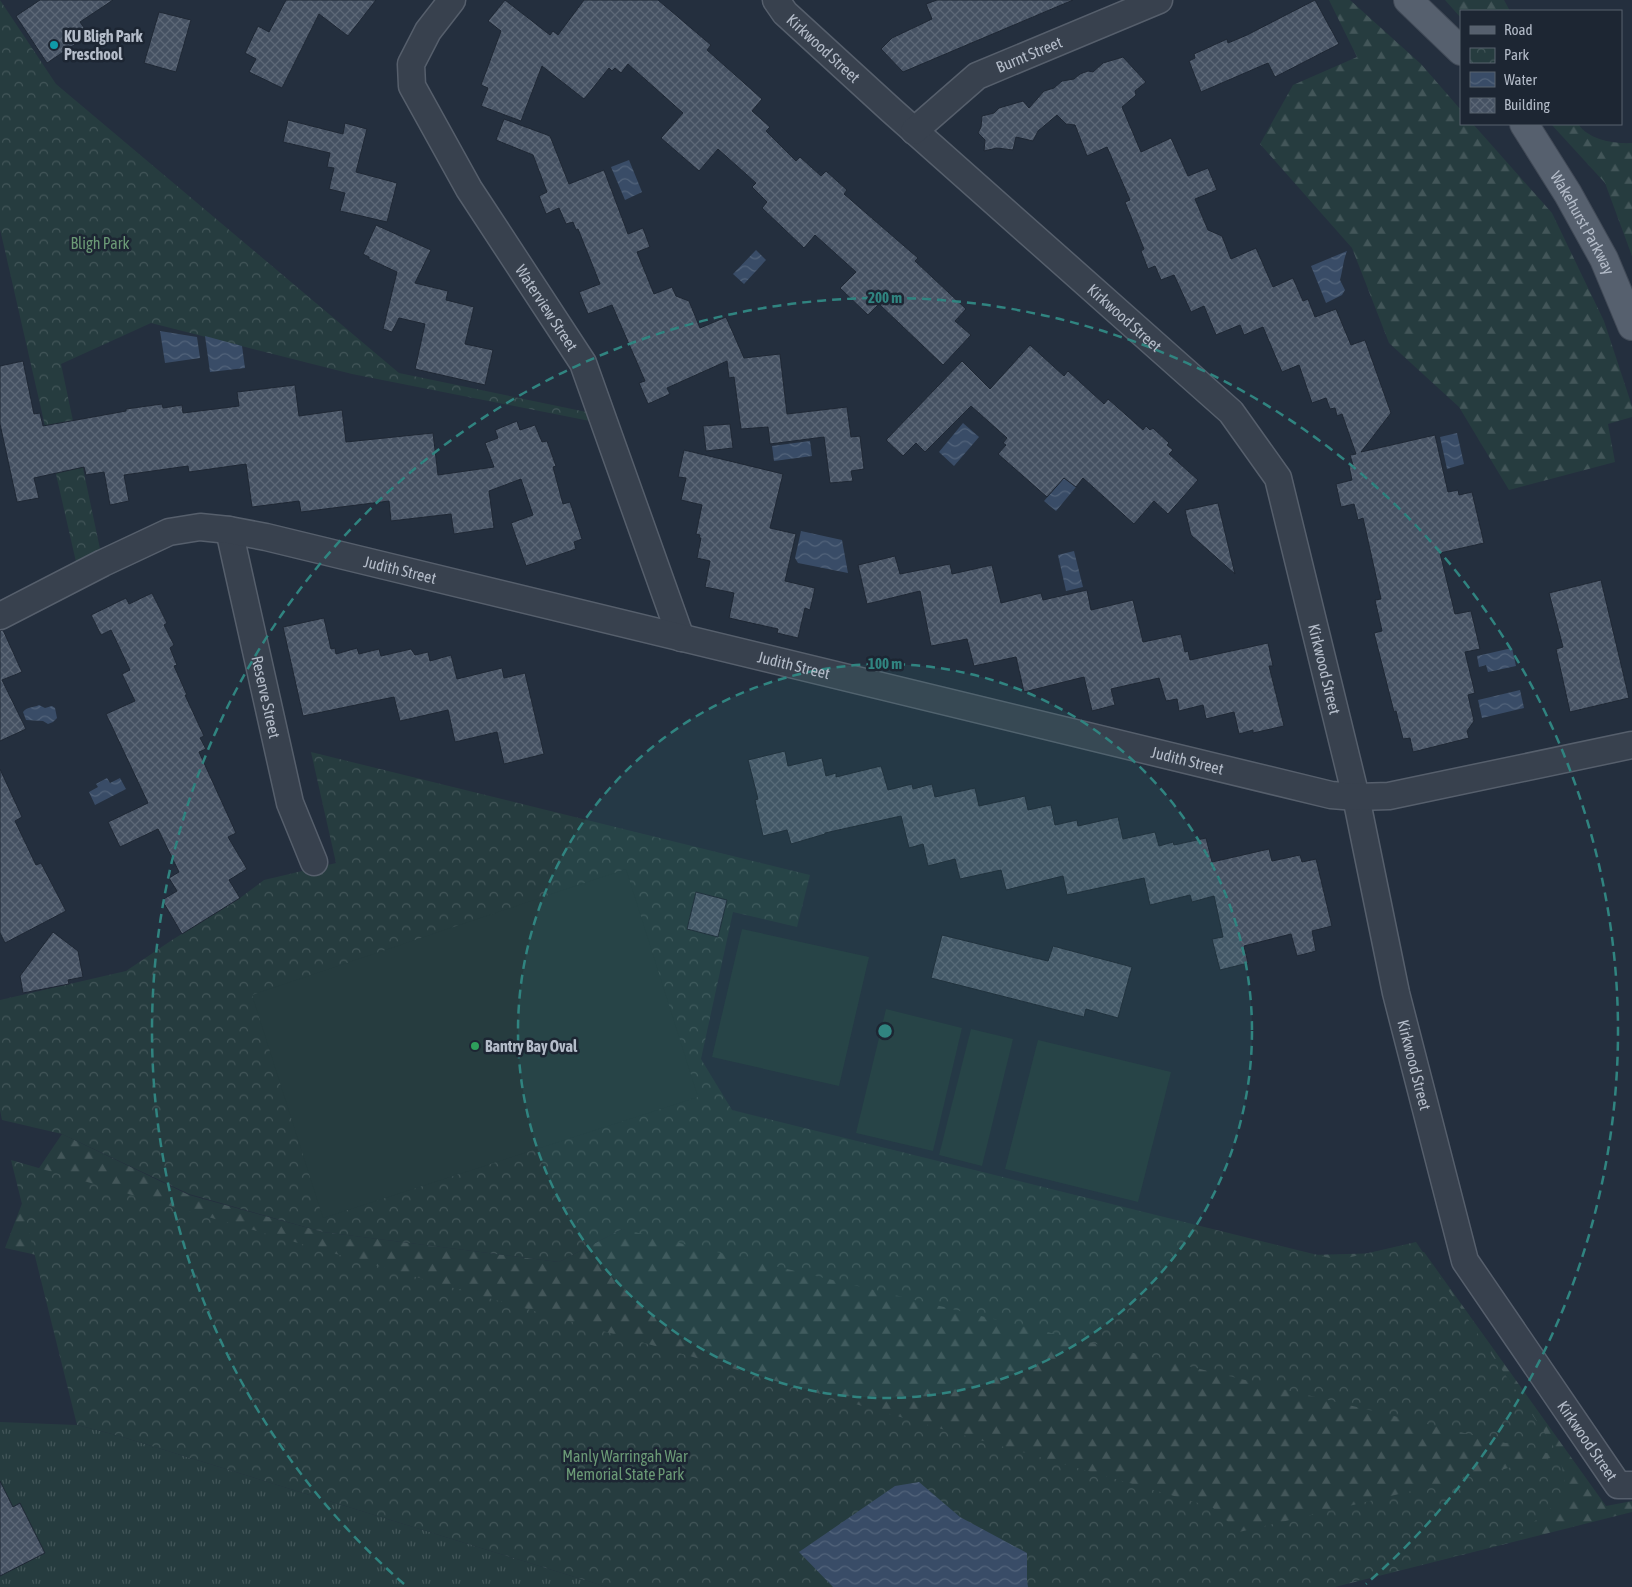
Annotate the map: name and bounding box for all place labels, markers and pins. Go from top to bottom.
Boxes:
place label: KU Bligh Park Preschool [64,27,143,63]
marker: KU Bligh Park Preschool [48,39,60,51]
centre of rings [876,1022,894,1040]
place label: Bantry Bay Oval [485,1037,578,1055]
marker: Bantry Bay Oval [469,1040,481,1052]

